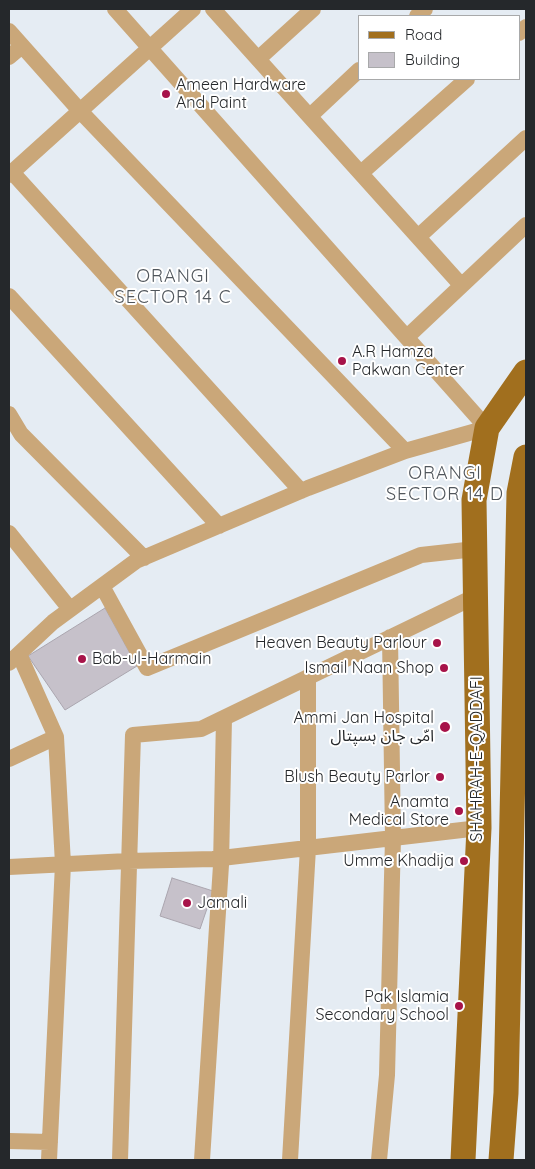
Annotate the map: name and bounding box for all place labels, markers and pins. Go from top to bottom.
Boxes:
place label: Ameen Hardware And Paint [176,75,306,113]
marker: Ameen Hardware And Paint [160,88,172,100]
place label: A.R Hamza Pakwan Center [352,342,464,380]
marker: A.R Hamza Pakwan Center [336,355,348,367]
place label: Heaven Beauty Parlour [255,633,427,653]
marker: Heaven Beauty Parlour [431,637,443,649]
place label: Bab-ul-Harmain [92,649,211,669]
marker: Bab-ul-Harmain [76,653,88,665]
place label: Ismail Naan Shop [304,658,434,678]
marker: Ismail Naan Shop [438,662,450,674]
place label: Ammi Jan Hospital امّی جان ہسپتال [294,708,434,746]
marker: Ammi Jan Hospital امّی جان ہسپتال [438,720,452,734]
place label: Blush Beauty Parlor [284,767,430,787]
marker: Blush Beauty Parlor [434,771,446,783]
place label: Anamta Medical Store [349,792,449,830]
marker: Anamta Medical Store [453,805,465,817]
place label: Umme Khadija [343,851,454,871]
marker: Umme Khadija [458,855,470,867]
place label: Jamali [197,893,247,913]
marker: Jamali [181,897,193,909]
place label: Pak Islamia Secondary School [315,987,449,1025]
marker: Pak Islamia Secondary School [453,1000,465,1012]

